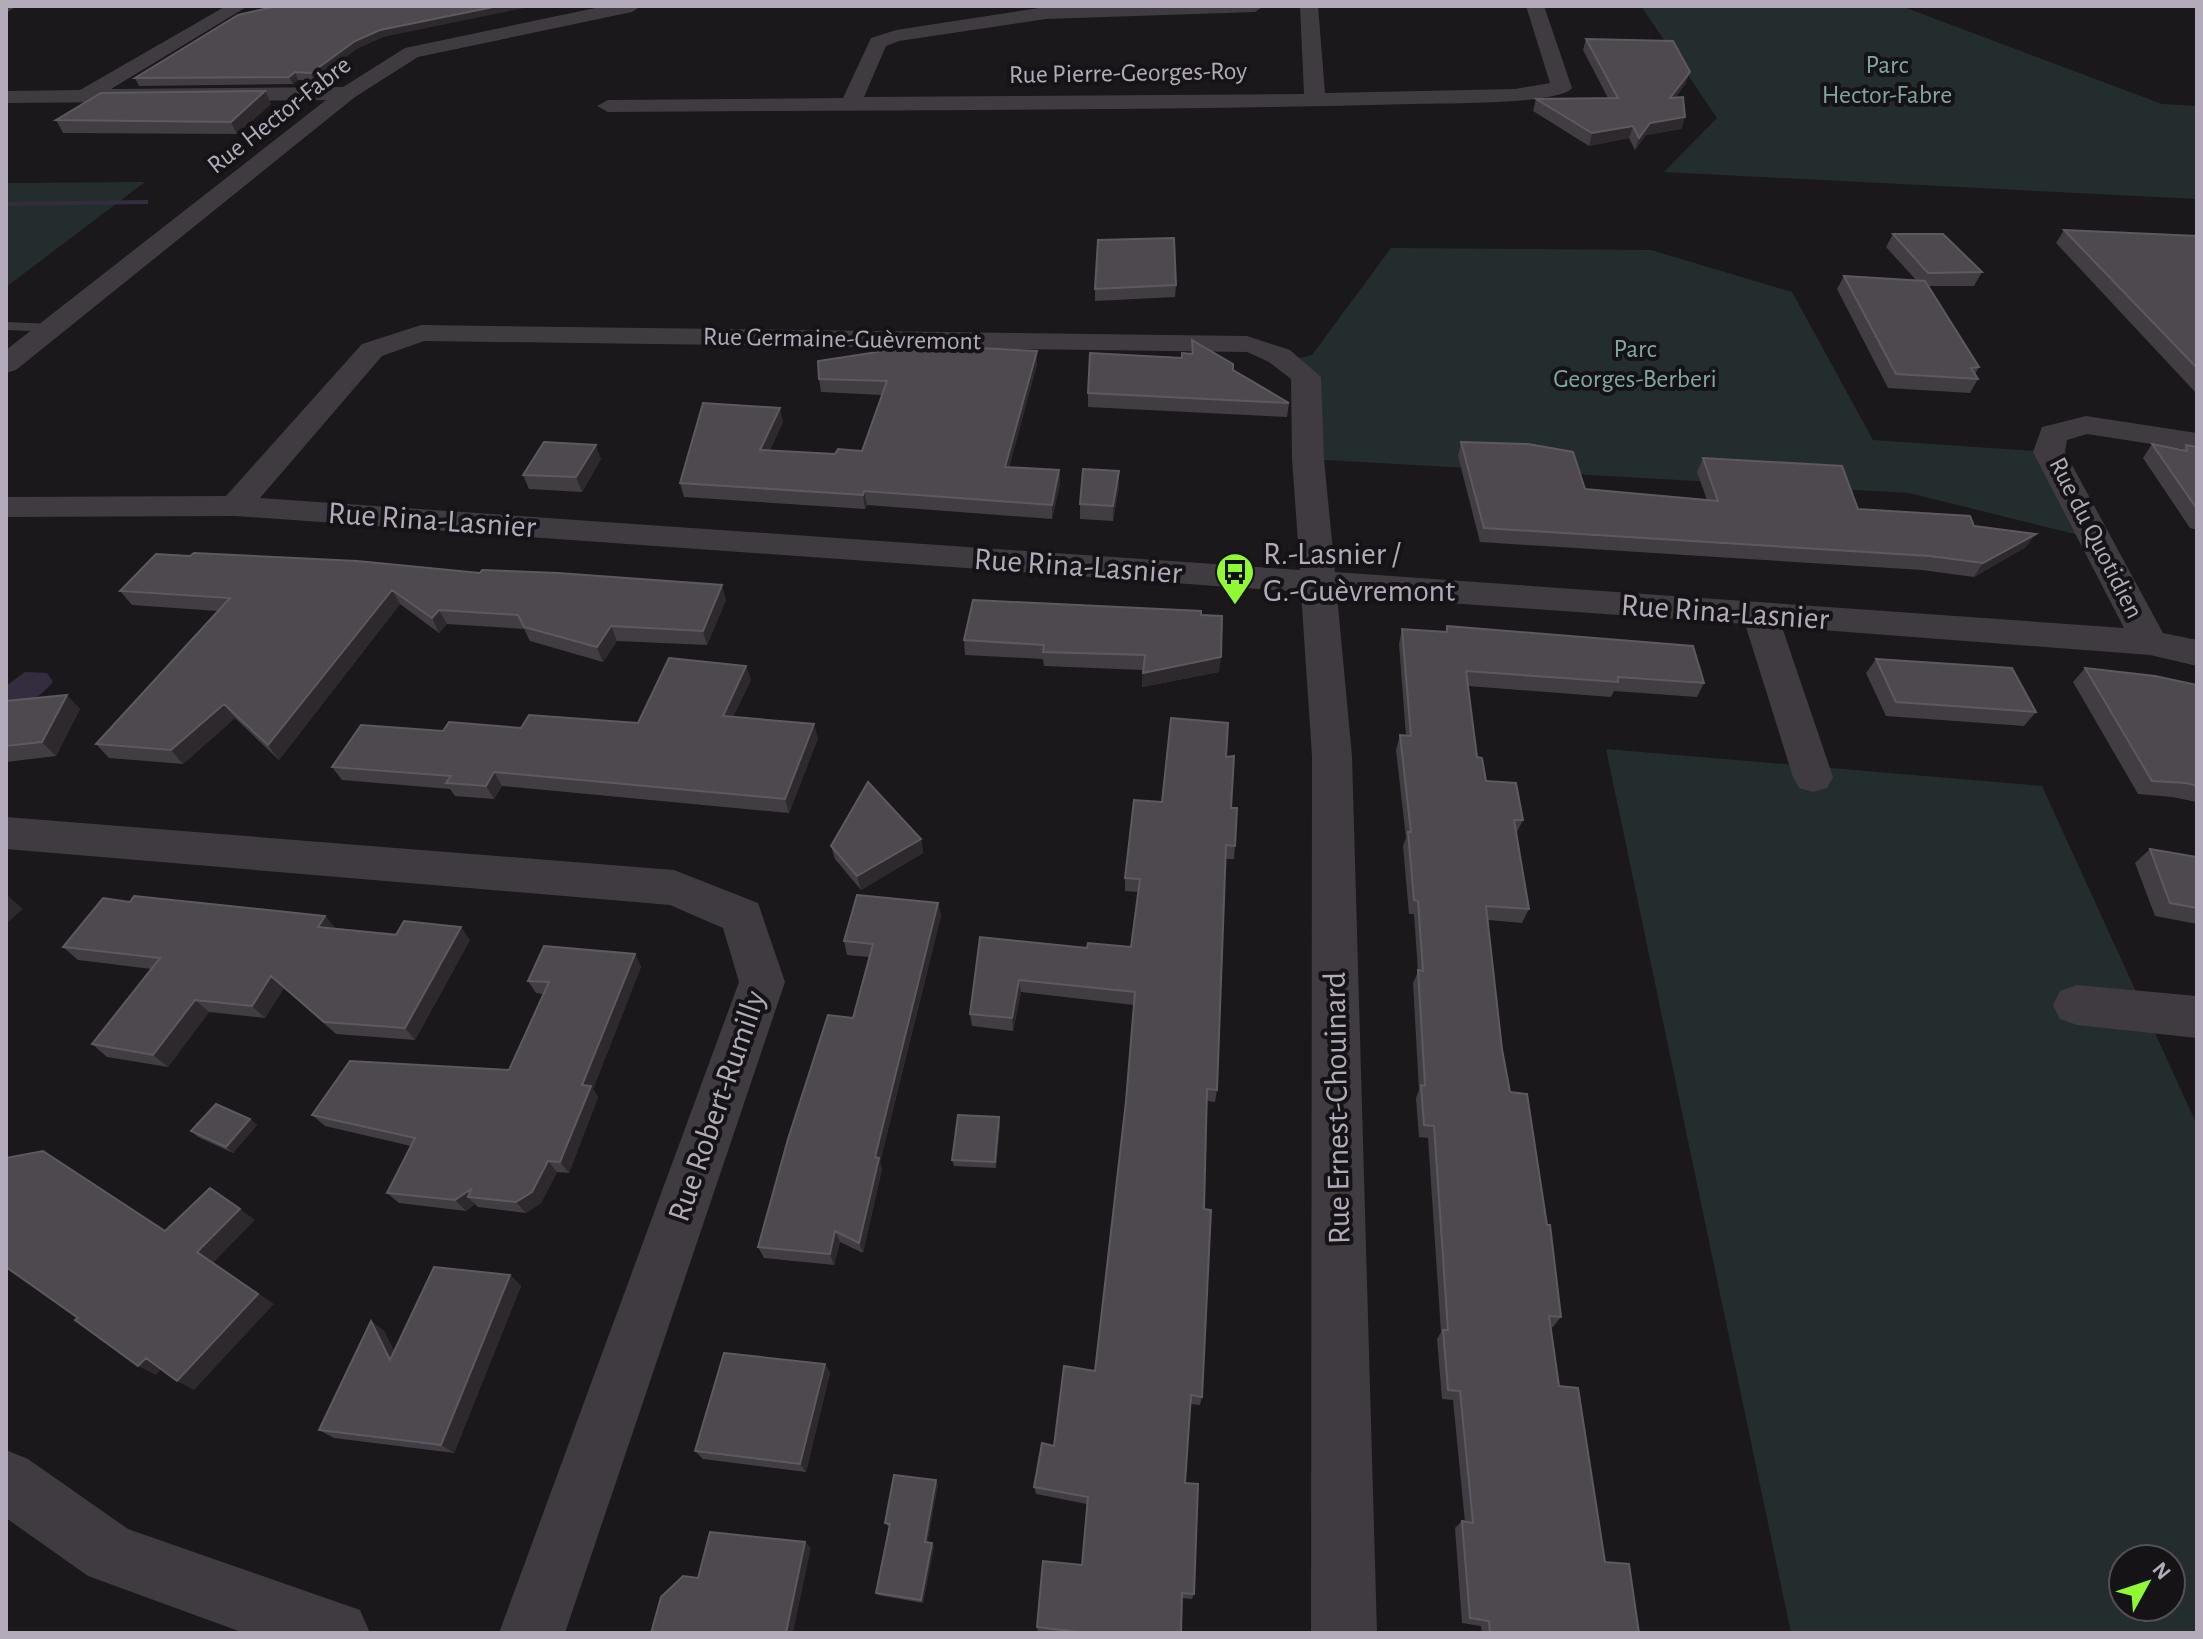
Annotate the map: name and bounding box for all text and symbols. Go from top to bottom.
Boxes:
street label: Rue Hector-Fabre [203,51,355,179]
park label: Parc Hector-Fabre [1822,52,1952,108]
street label: Rue Pierre-Georges-Roy [1009,58,1247,88]
street label: Rue Germaine-Guèvremont [703,324,981,354]
park label: Parc Georges-Berberi [1553,336,1717,392]
street label: Rue du Quotidien [2044,453,2148,623]
street label: Rue Rina-Lasnier [327,497,538,543]
place label: R.-Lasnier / G.-Guèvremont [1263,538,1455,607]
street label: Rue Rina-Lasnier [973,543,1184,589]
bus stop icon: R.-Lasnier / G.-Guèvremont [1214,551,1256,606]
street label: Rue Rina-Lasnier [1620,589,1831,635]
street label: Rue Ernest-Chouinard [1319,971,1355,1245]
street label: Rue Robert-Rumilly [663,986,772,1226]
north arrow [2107,1543,2187,1623]
text: N [2148,1558,2175,1584]

